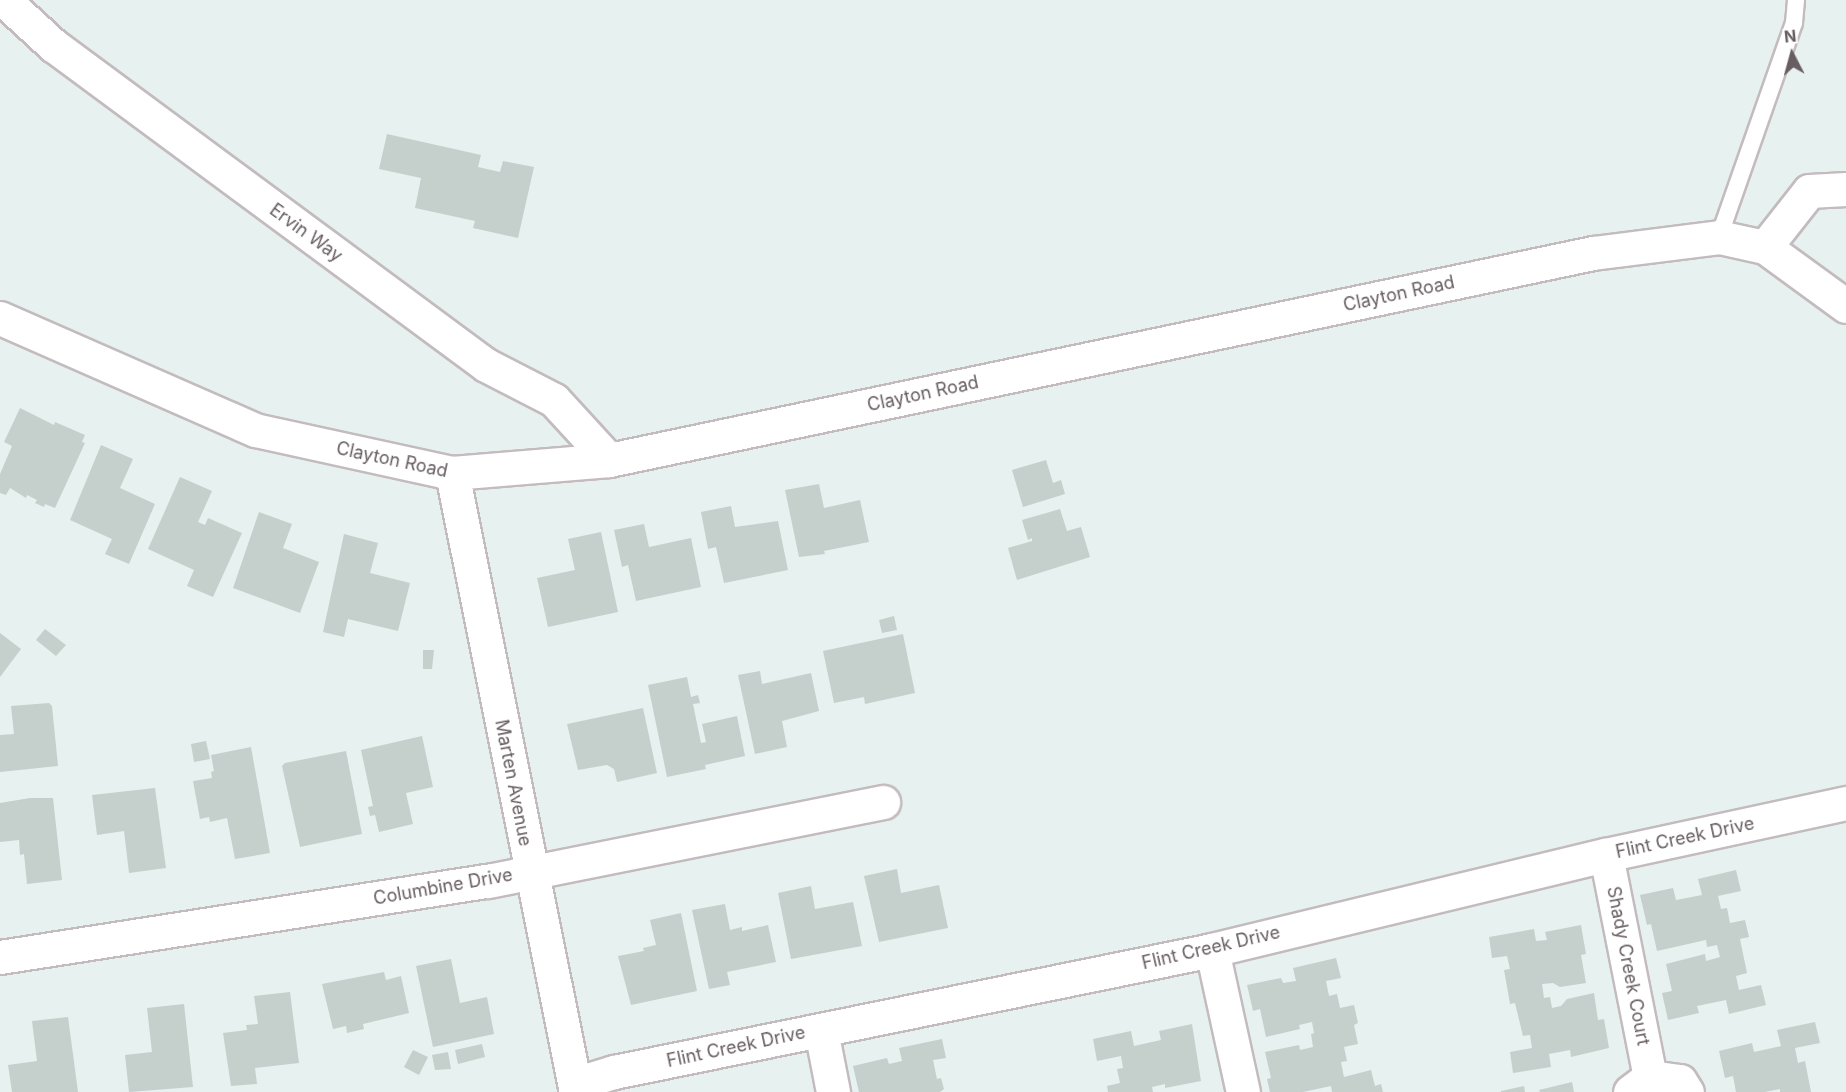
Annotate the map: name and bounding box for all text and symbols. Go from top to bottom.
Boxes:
north arrow [1762,24,1822,84]
text: N [1783,26,1797,47]
street label: Ervin Way [265,199,347,267]
street label: Clayton Road [1341,272,1457,316]
street label: Clayton Road [865,372,981,416]
street label: Clayton Road [334,438,450,482]
street label: Marten Avenue [490,718,536,848]
street label: Flint Creek Drive [1614,813,1756,863]
street label: Columbine Drive [372,864,514,910]
street label: Shady Creek Court [1602,885,1654,1047]
street label: Flint Creek Drive [1140,922,1282,974]
street label: Flint Creek Drive [665,1022,807,1072]

